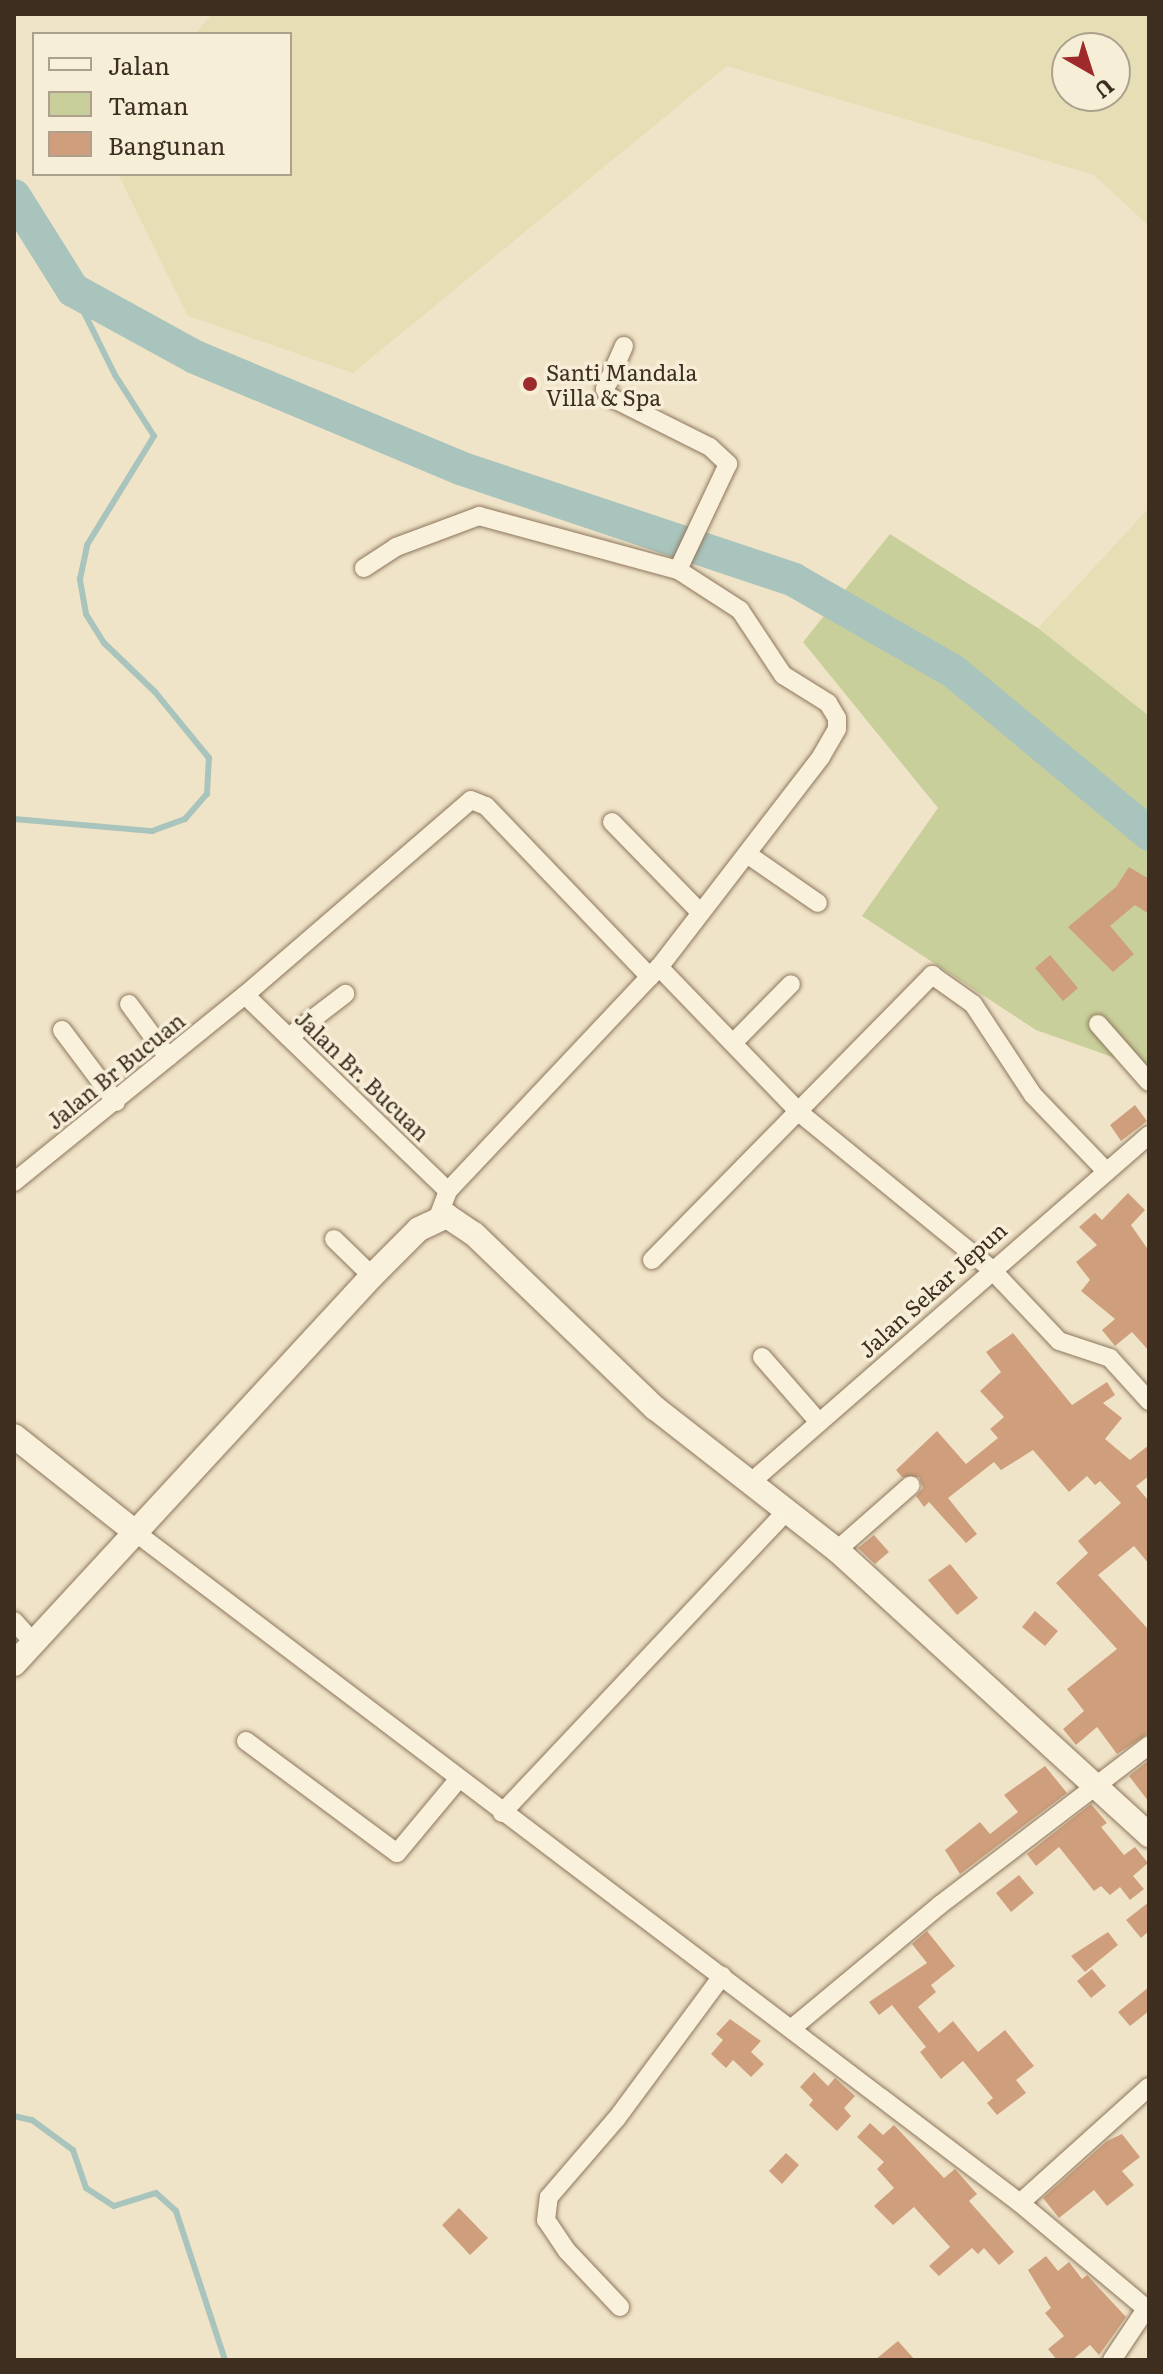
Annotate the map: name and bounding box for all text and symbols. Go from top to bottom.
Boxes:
legend [32,32,292,176]
north arrow [1051,32,1131,112]
text: Jalan [108,47,170,82]
text: U [1088,71,1122,108]
text: Taman [108,87,189,122]
text: Bangunan [108,127,226,162]
place label: Santi Mandala Villa & Spa [546,358,697,410]
marker: Santi Mandala Villa & Spa [521,375,539,393]
street label: Jalan Br. Bucuan [290,1004,436,1146]
street label: Jalan Br Bucuan [41,1006,189,1134]
street label: Jalan Sekar Jepun [853,1216,1011,1362]

